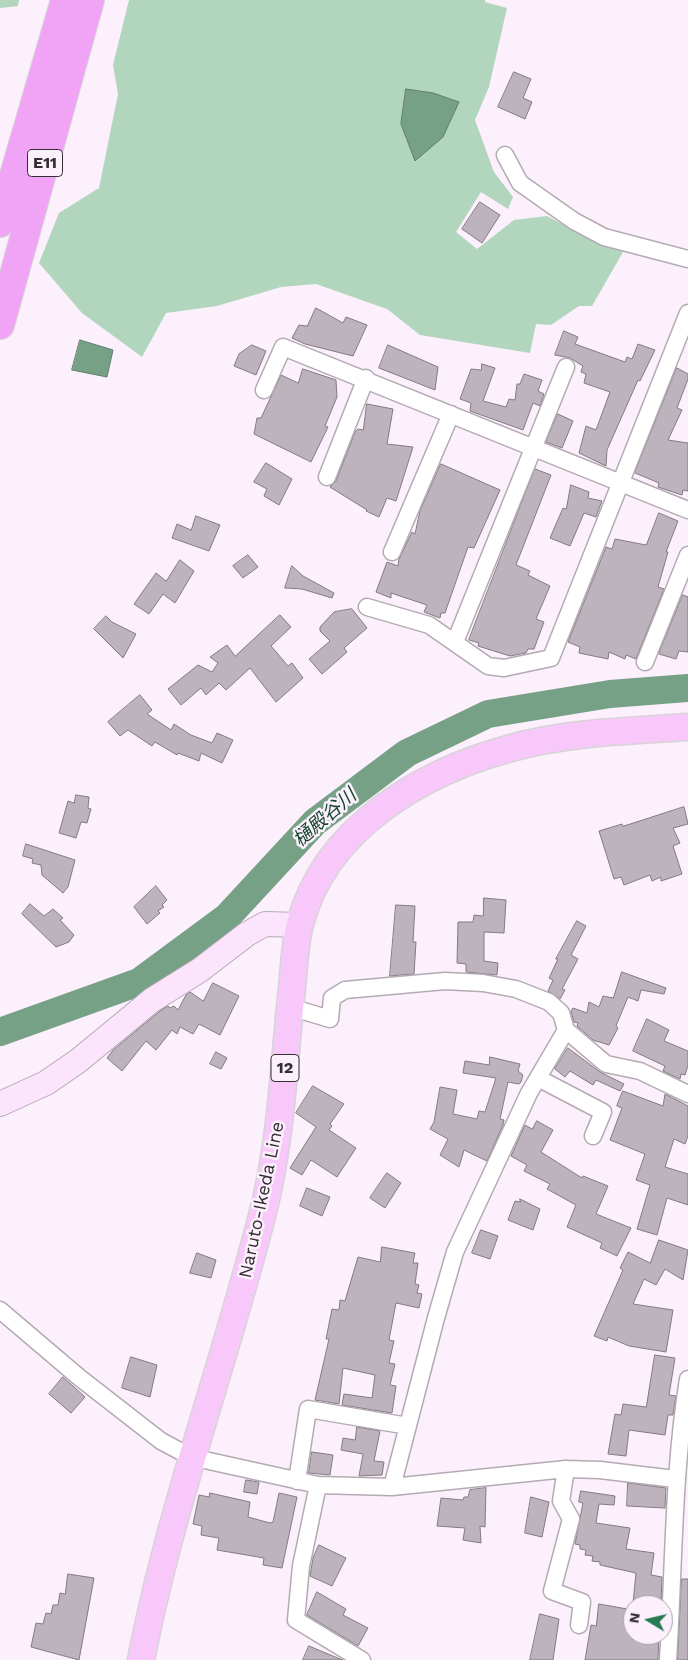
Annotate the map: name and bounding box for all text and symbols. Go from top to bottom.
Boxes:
road number: E11 [28,150,62,177]
water label: 樋殿谷川 [289,784,361,852]
road number: 12 [271,1054,299,1082]
street label: Naruto-Ikeda Line [235,1120,289,1280]
north arrow [623,1595,673,1645]
text: N [625,1611,643,1624]

